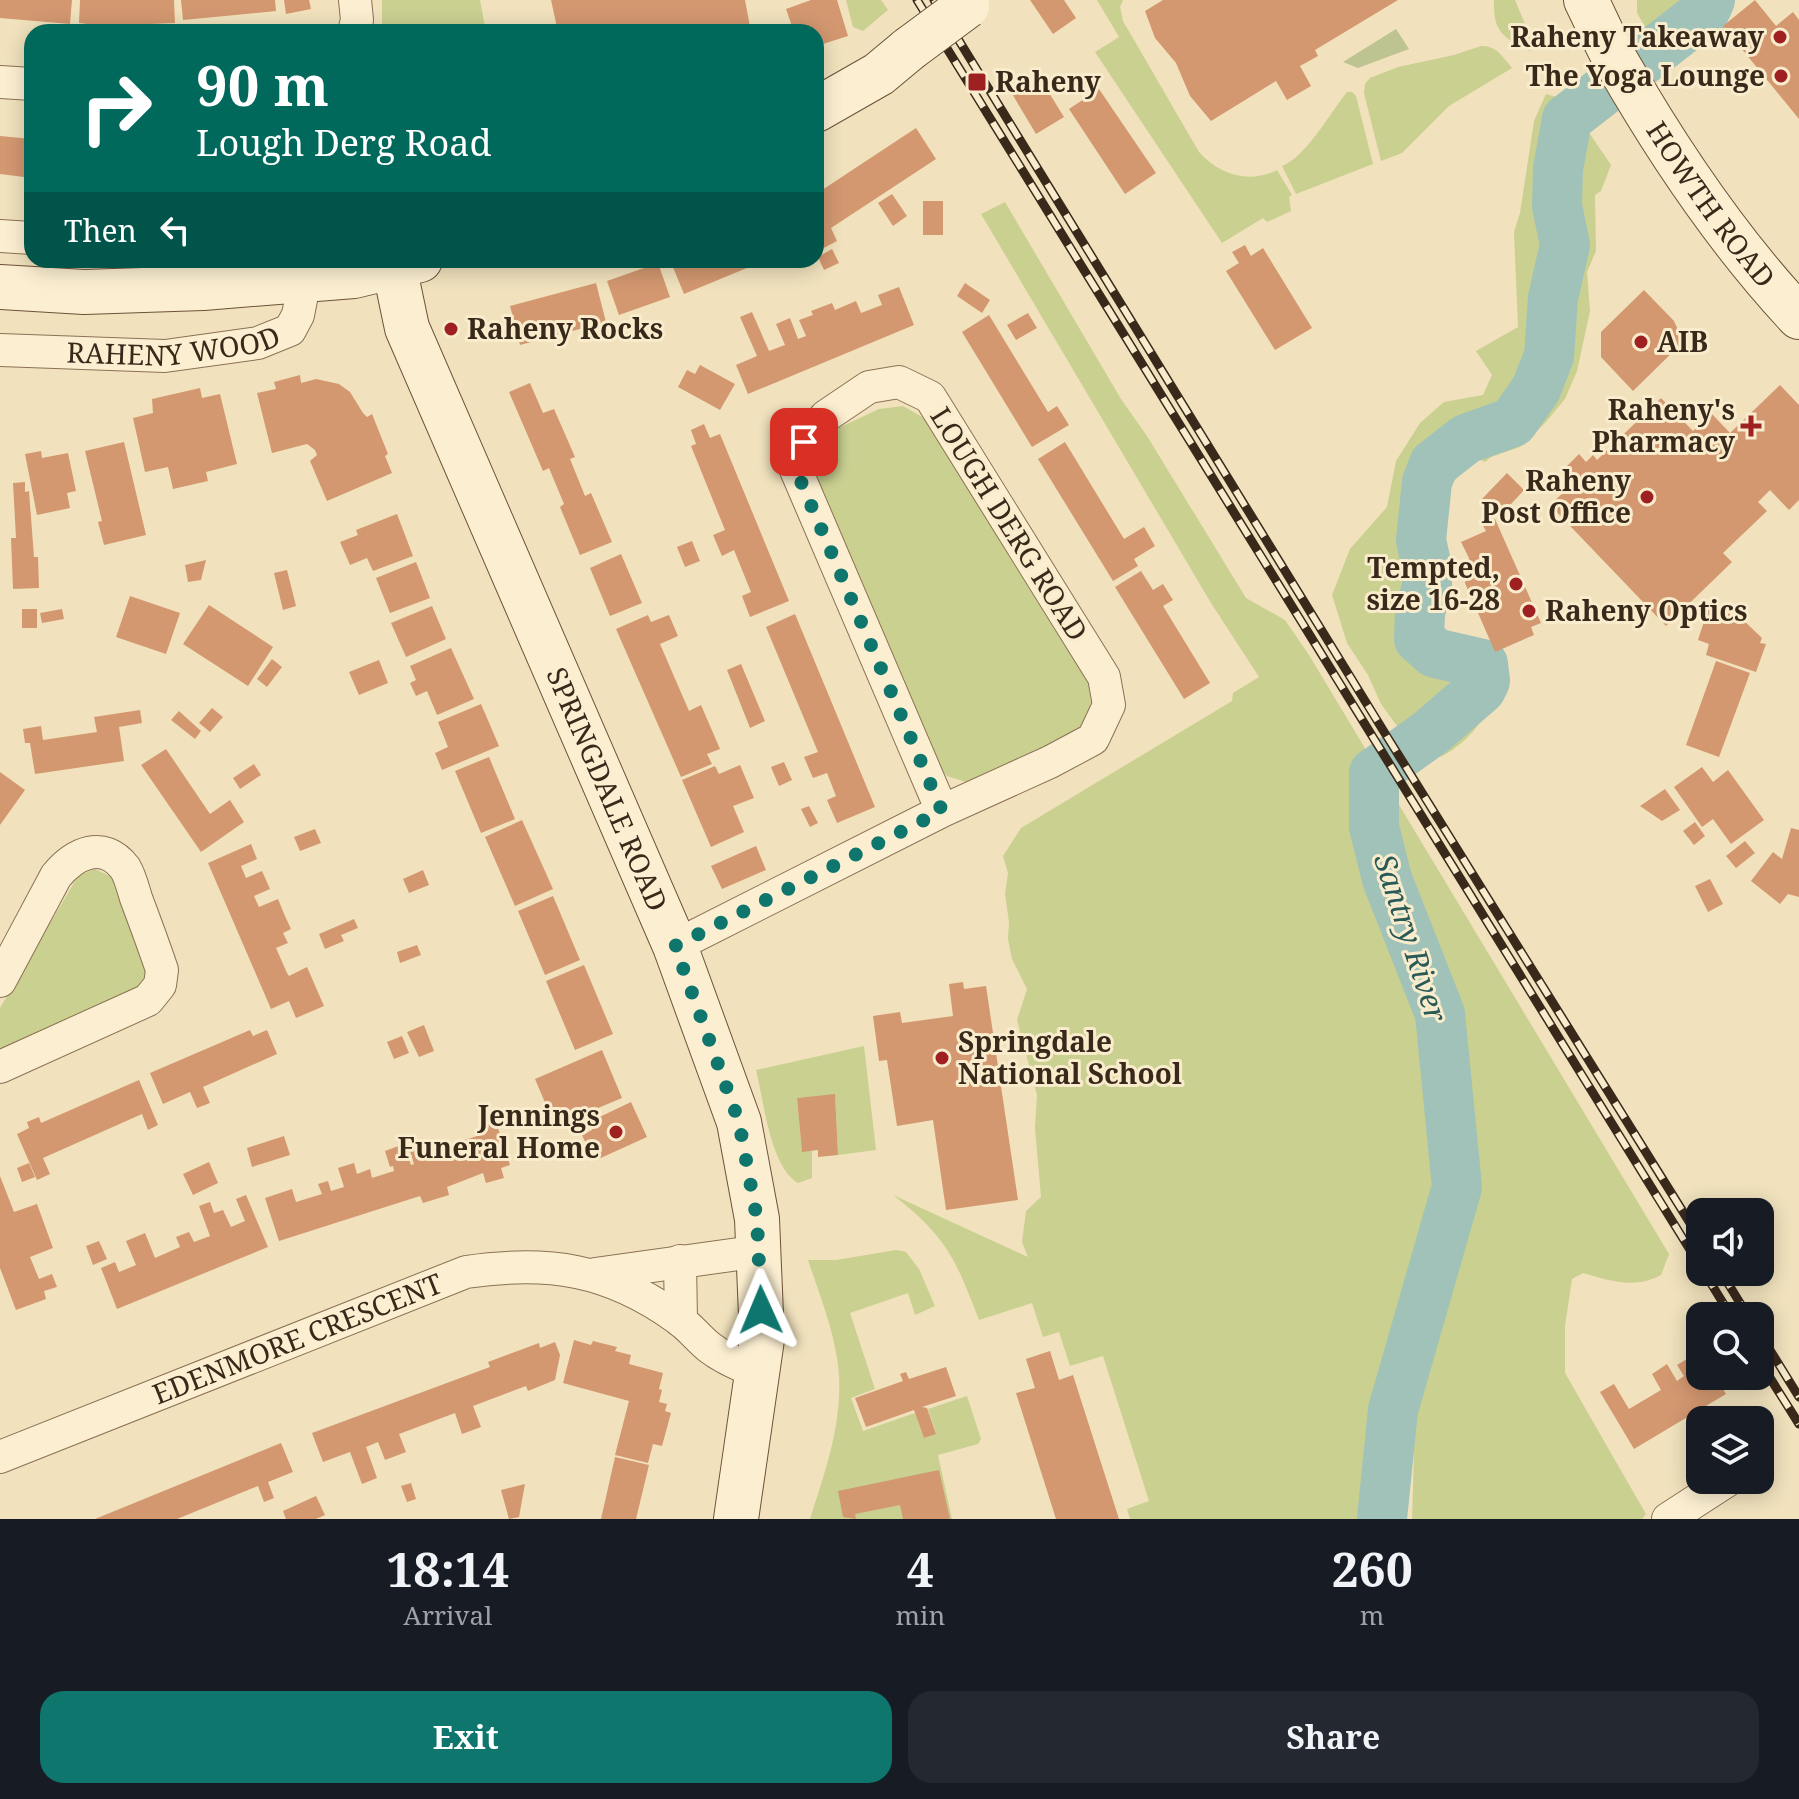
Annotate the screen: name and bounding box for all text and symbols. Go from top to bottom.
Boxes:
place label: Raheny Takeaway [1510,17,1765,55]
marker: Raheny Takeaway [1771,28,1789,46]
text: 90 m [196,46,329,122]
icon: right [64,56,168,160]
place label: The Yoga Lounge [1526,56,1765,94]
place label: Raheny [995,62,1102,100]
marker: The Yoga Lounge [1772,67,1790,85]
marker: Raheny [966,71,988,93]
street label: HOWTH ROAD [1639,114,1784,295]
text: Lough Derg Road [196,118,492,167]
icon: left [153,208,197,252]
text: Then [64,210,137,251]
place label: Raheny Rocks [467,309,663,347]
street label: RAHENY WOOD [66,316,285,374]
marker: Raheny Rocks [442,320,460,338]
place label: AIB [1657,322,1708,360]
marker: AIB [1632,333,1650,351]
place label: Raheny's Pharmacy [1592,390,1736,460]
street label: LOUGH DERG ROAD [923,399,1097,648]
pin [770,408,838,476]
marker: Raheny's Pharmacy [1742,417,1760,435]
icon: arrive [782,420,826,464]
place label: Raheny Post Office [1481,461,1632,531]
marker: Raheny Post Office [1638,488,1656,506]
place label: Tempted, size 16-28 [1367,548,1500,618]
marker: Tempted, size 16-28 [1507,575,1525,593]
place label: Raheny Optics [1545,591,1748,629]
marker: Raheny Optics [1520,602,1538,620]
street label: SPRINGDALE ROAD [538,661,677,917]
water label: Santry River [1365,848,1458,1028]
place label: Springdale National School [958,1022,1182,1092]
marker: Springdale National School [933,1049,951,1067]
place label: Jennings Funeral Home [397,1096,600,1166]
marker: Jennings Funeral Home [607,1123,625,1141]
map controls [1686,1198,1774,1494]
button: sound [1686,1198,1774,1286]
street label: EDENMORE CRESCENT [147,1263,447,1413]
position arrow [719,1268,803,1352]
button: search [1686,1302,1774,1390]
button: layers [1686,1406,1774,1494]
text: 18:14 [386,1536,509,1601]
text: 4 [907,1536,934,1601]
text: 260 [1331,1536,1413,1601]
text: Arrival [403,1597,492,1633]
text: min [896,1597,945,1633]
text: m [1360,1597,1384,1633]
button: Exit [40,1691,892,1783]
button: Share [908,1691,1759,1783]

